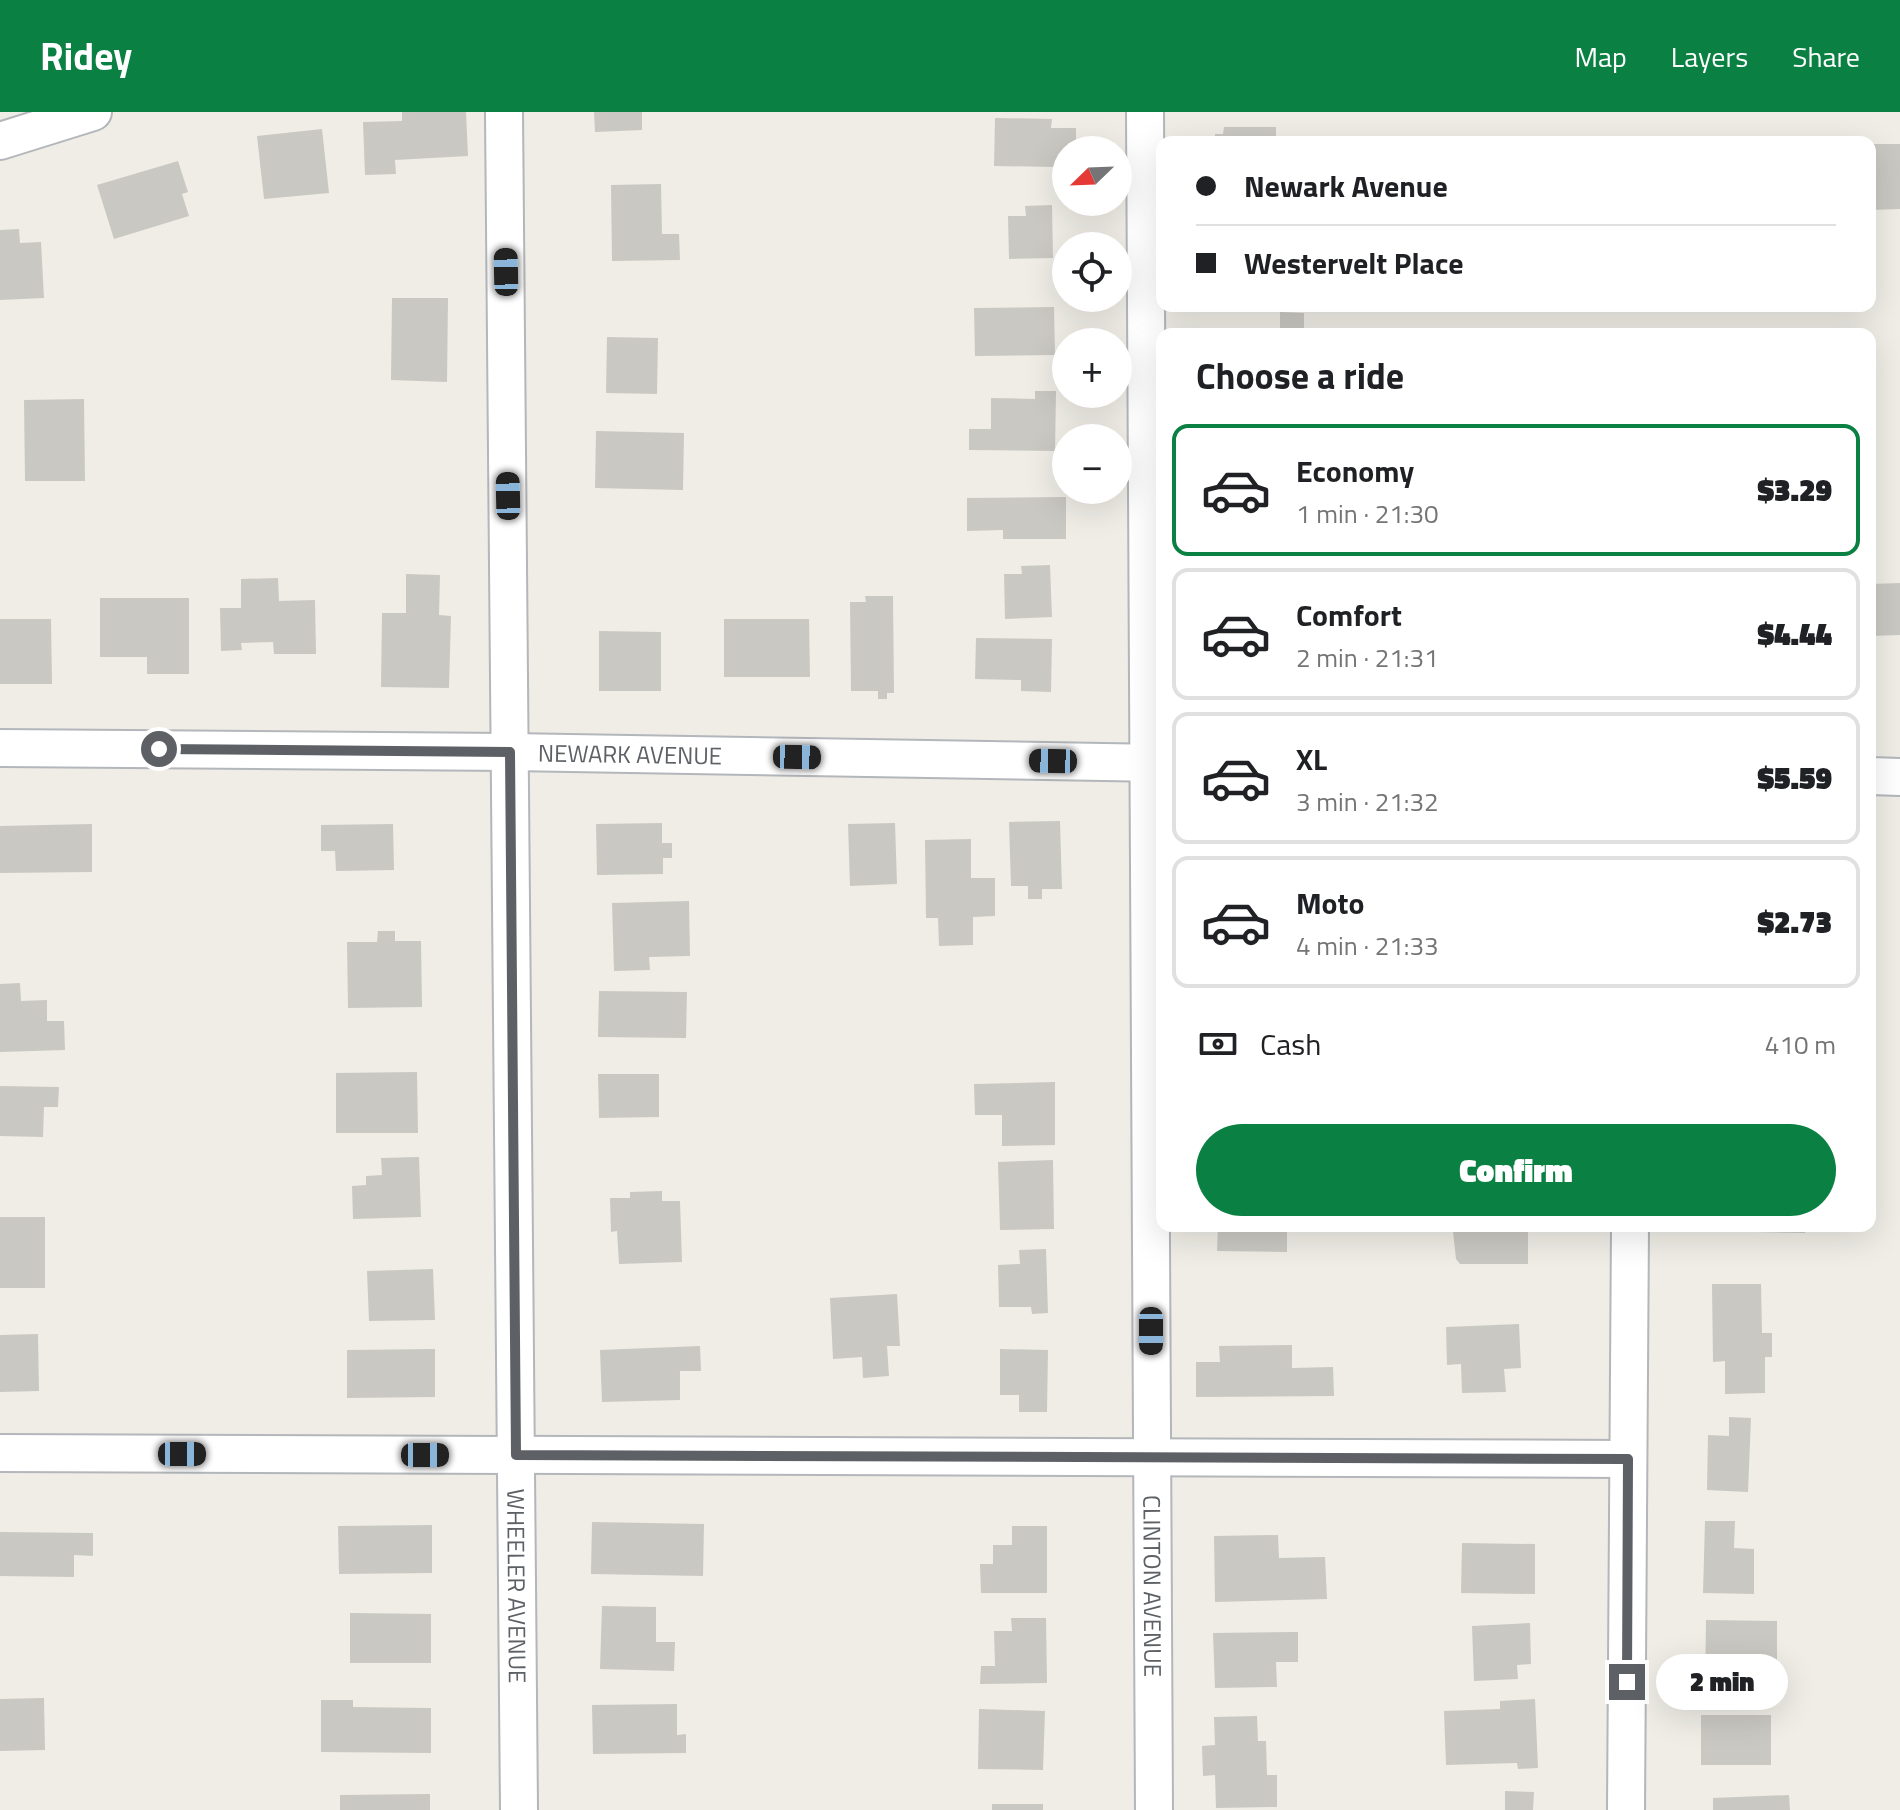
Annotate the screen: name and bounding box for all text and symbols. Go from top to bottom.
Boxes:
text: Ridey [40,27,132,85]
text: Map [1574,35,1627,78]
text: Layers [1671,35,1748,78]
text: Share [1792,35,1860,78]
north arrow [1052,136,1132,216]
map controls [1052,136,1132,504]
text: Newark Avenue [1244,163,1448,209]
button: locate [1052,232,1132,312]
text: Westervelt Place [1244,240,1463,286]
car [494,248,518,296]
button: + [1052,328,1132,408]
text: Choose a ride [1196,348,1404,403]
button: − [1052,424,1132,504]
text: Economy [1296,448,1414,494]
icon: car [1200,454,1272,526]
text: $3.29 [1758,467,1832,513]
car [496,472,520,520]
text: 1 min · 21:30 [1296,494,1439,533]
text: Comfort [1296,592,1402,638]
icon: car [1200,598,1272,670]
text: $4.44 [1758,611,1832,657]
text: 2 min · 21:31 [1296,638,1439,677]
route start [141,731,177,767]
street label: NEWARK AVENUE [538,734,722,774]
text: XL [1296,736,1327,782]
icon: car [1200,742,1272,814]
car [773,745,821,769]
car [1029,749,1077,773]
text: $5.59 [1758,755,1832,801]
text: 3 min · 21:32 [1296,782,1439,821]
text: Moto [1296,880,1364,926]
icon: car [1200,886,1272,958]
text: $2.73 [1758,899,1832,945]
text: 4 min · 21:33 [1296,926,1439,965]
text: Cash [1260,1021,1321,1067]
icon: cash [1196,1022,1240,1066]
text: 410 m [1765,1025,1836,1064]
button: Confirm [1196,1124,1836,1216]
car [1139,1307,1163,1355]
car [158,1442,206,1466]
car [401,1443,449,1467]
street label: WHEELER AVENUE [498,1488,536,1683]
street label: CLINTON AVENUE [1134,1495,1171,1677]
callout: 2 min [1655,1654,1787,1710]
text: 2 min [1690,1662,1754,1701]
route end [1609,1664,1645,1700]

